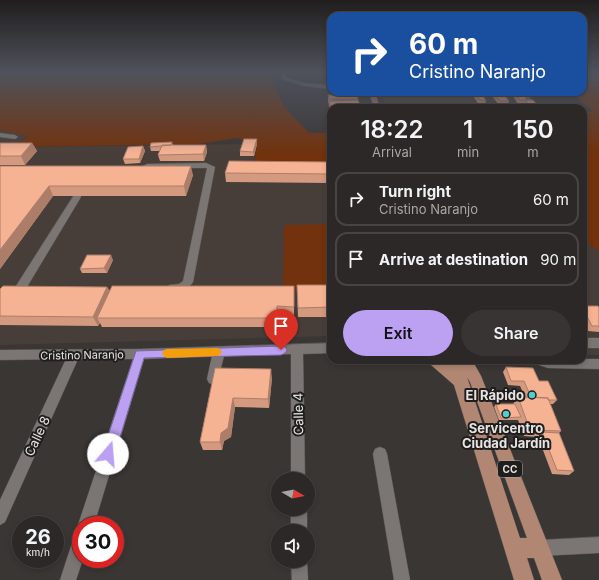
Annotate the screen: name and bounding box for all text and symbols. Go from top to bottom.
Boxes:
text: 60 m [409,27,478,61]
icon: right [343,28,395,80]
text: Cristino Naranjo [409,61,546,82]
text: 18:22 [360,115,423,144]
text: 1 [463,115,473,144]
text: 150 [513,115,554,144]
text: Arrival [372,144,412,160]
text: min [457,144,479,160]
text: m [527,144,539,160]
text: Turn right [379,182,451,201]
icon: right [345,188,367,210]
text: 60 m [533,190,569,209]
text: Cristino Naranjo [379,201,478,217]
icon: arrive [345,248,367,270]
text: Arrive at destination [379,250,528,269]
text: 90 m [540,250,576,269]
pin [264,309,298,350]
button: Exit [343,310,453,356]
button: Share [461,310,571,356]
icon: arrive [270,315,292,337]
street label: Cristino Naranjo [40,347,124,363]
place label: El Rápido [466,387,524,403]
marker: El Rápido [527,390,537,400]
street label: Calle 4 [290,392,306,436]
marker: Servicentro Ciudad Jardín [501,409,511,419]
street label: Calle 8 [21,413,53,459]
place label: Servicentro Ciudad Jardín [462,420,550,451]
position arrow [87,433,129,475]
road number: CC [498,461,522,477]
north arrow [271,472,315,516]
map controls [271,472,315,568]
speed limit sign: 30 [72,516,124,568]
button: sound [271,524,315,568]
text: 26 [25,525,51,549]
text: km/h [26,546,50,558]

